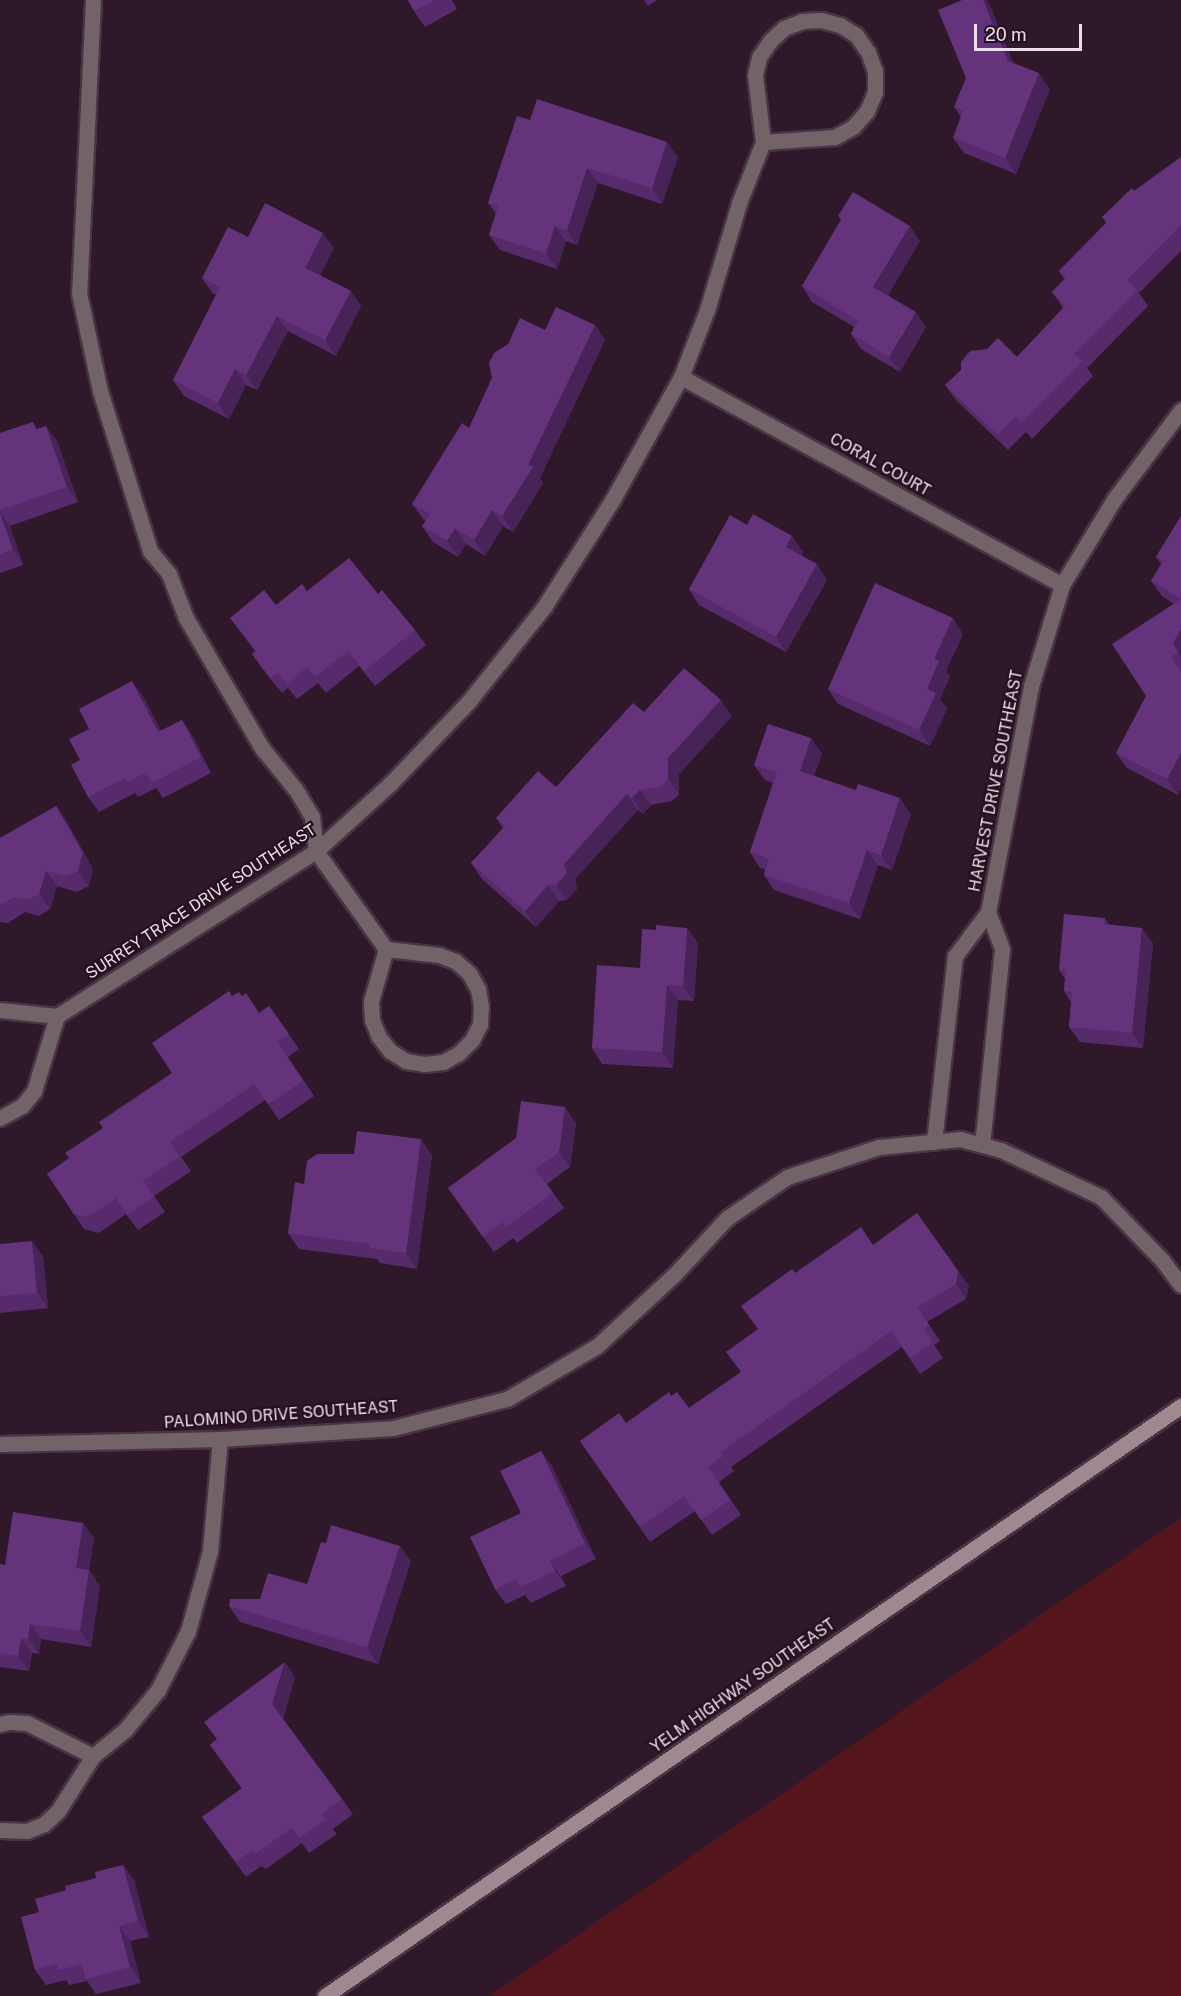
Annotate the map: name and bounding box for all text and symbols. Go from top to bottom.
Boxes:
scale bar [977,12,1085,50]
text: 20 m [985,24,1027,45]
street label: CORAL COURT [826,429,934,501]
street label: HARVEST DRIVE SOUTHEAST [965,669,1027,893]
street label: SURREY TRACE DRIVE SOUTHEAST [82,820,320,984]
street label: PALOMINO DRIVE SOUTHEAST [163,1397,399,1433]
street label: YELM HIGHWAY SOUTHEAST [647,1615,839,1757]

